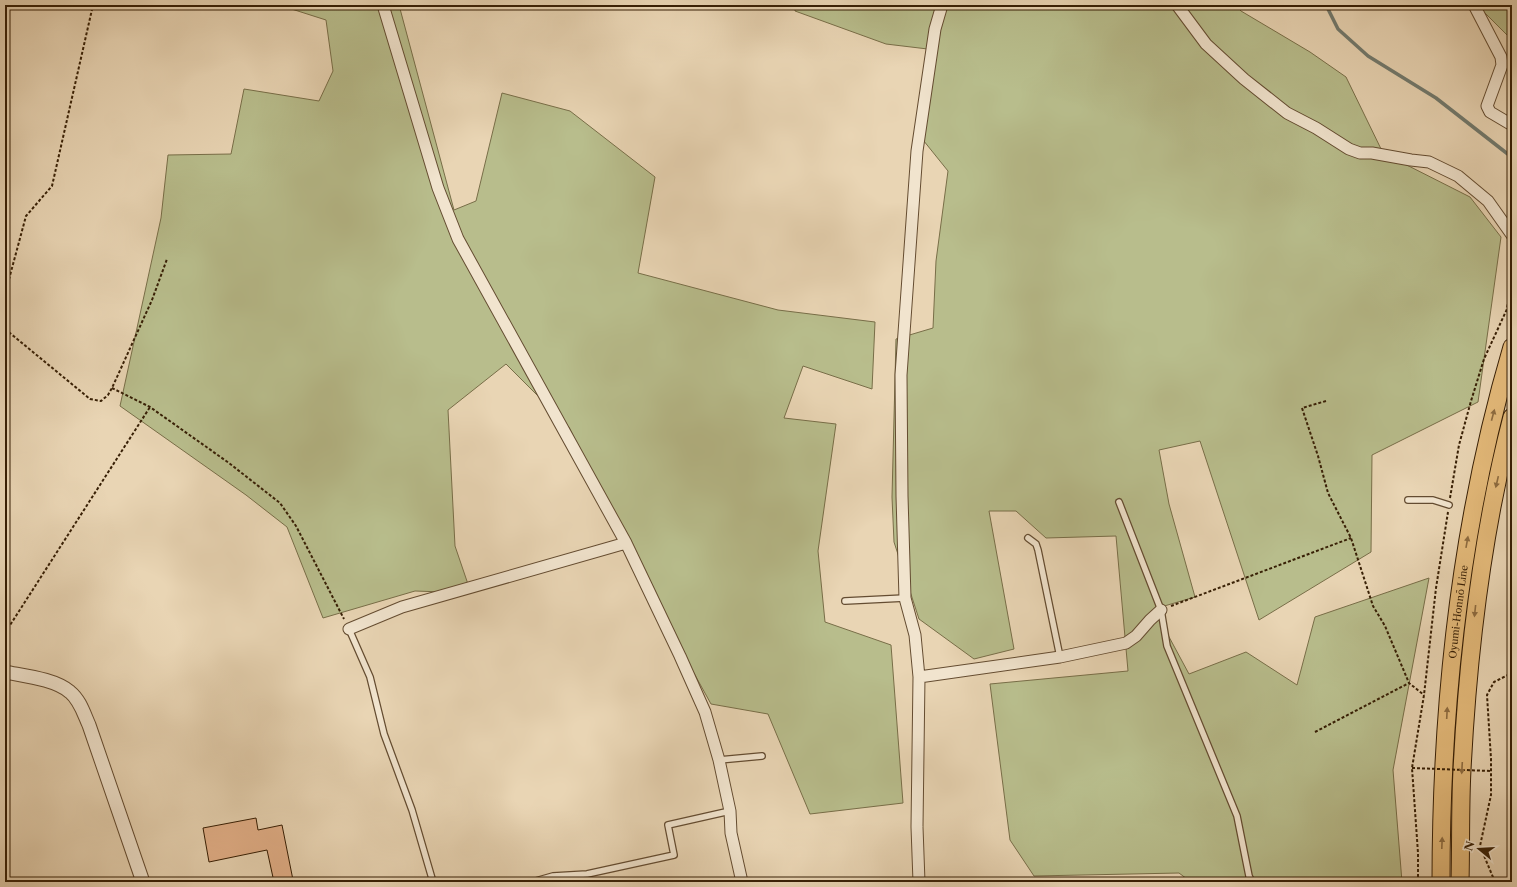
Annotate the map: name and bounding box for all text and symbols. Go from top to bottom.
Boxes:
one-way arrow [1490,409,1496,421]
one-way arrow [1493,476,1499,489]
one-way arrow [1465,536,1471,549]
street label: Oyumi-Honnō Line [1446,564,1471,659]
one-way arrow [1472,605,1478,617]
one-way arrow [1444,706,1450,719]
one-way arrow [1459,762,1466,774]
north arrow [1459,829,1499,869]
one-way arrow [1438,837,1445,849]
text: N [1461,839,1478,853]

